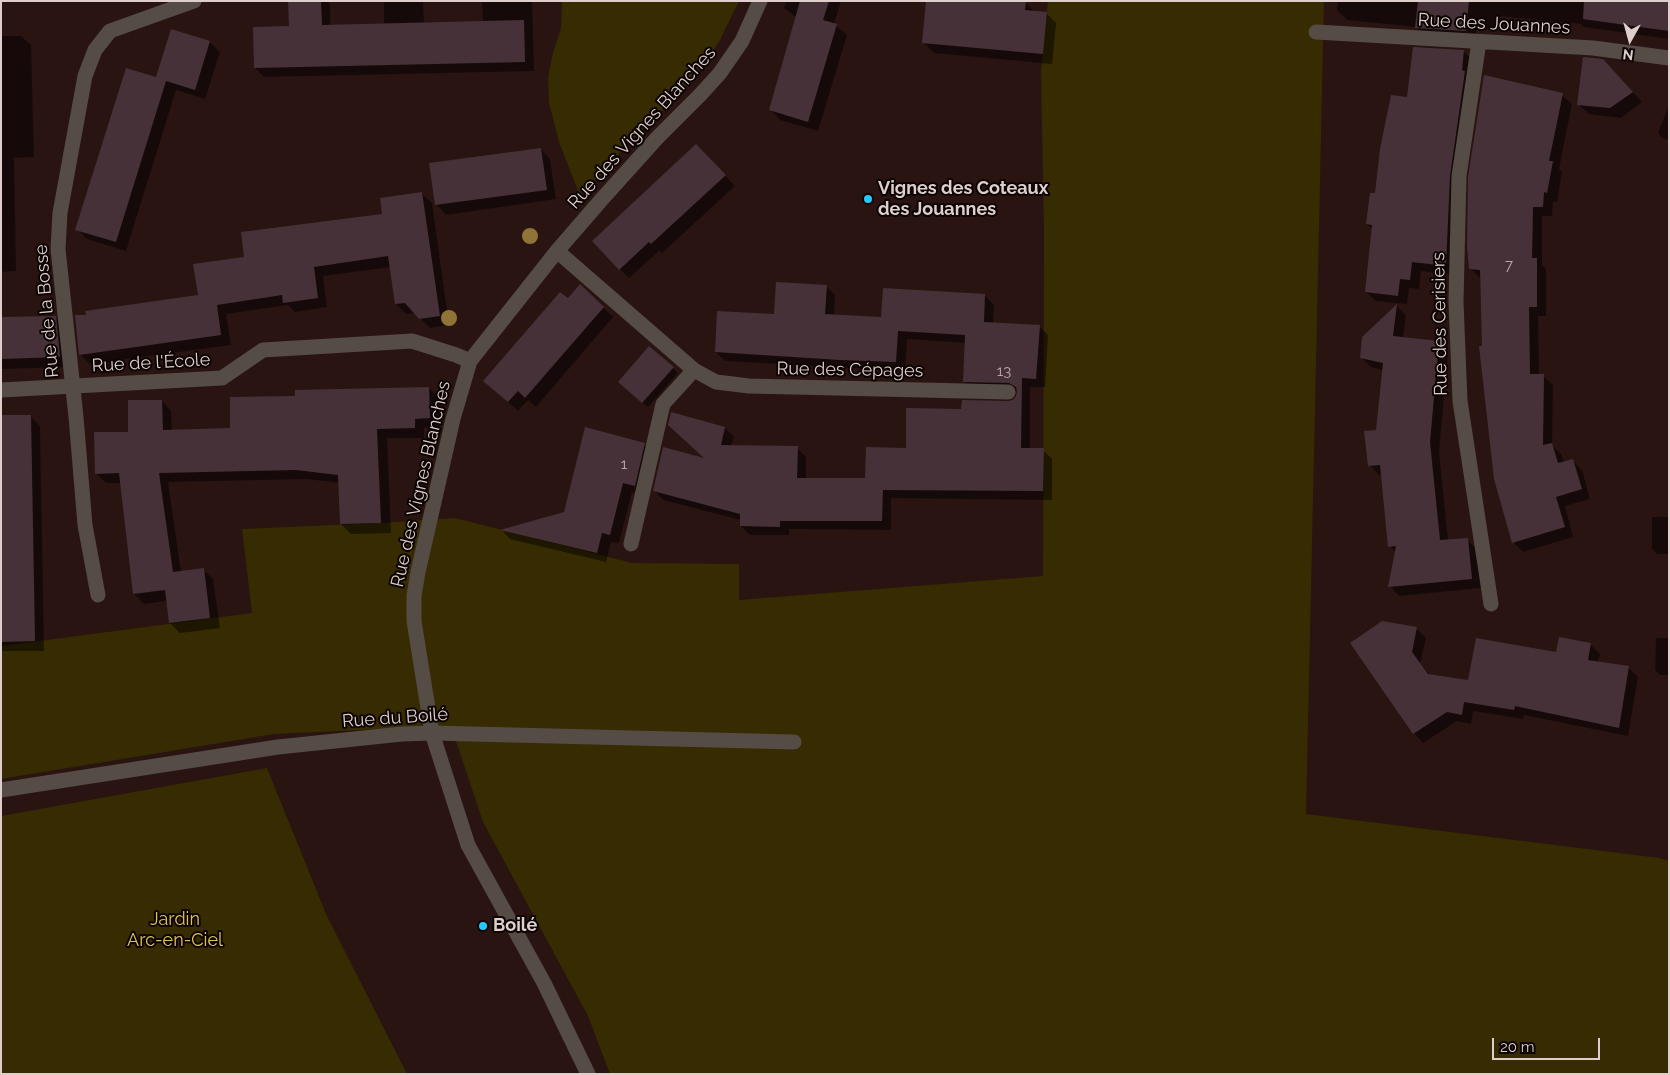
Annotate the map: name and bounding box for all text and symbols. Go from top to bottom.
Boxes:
street label: Rue des Jouannes [1417,9,1571,39]
north arrow [1605,15,1655,65]
street label: Rue des Vignes Blanches [563,42,721,214]
text: N [1622,46,1634,63]
place label: Vignes des Coteaux des Jouannes [878,178,1048,220]
marker: Vignes des Coteaux des Jouannes [862,193,874,205]
street label: Rue de la Bosse [30,243,64,379]
street label: Rue des Cerisiers [1428,252,1452,396]
house number: 7 [1505,256,1513,274]
street label: Rue de l'École [91,349,211,377]
street label: Rue des Cépages [776,358,924,382]
house number: 13 [997,362,1011,380]
street label: Rue des Vignes Blanches [387,379,455,589]
house number: 1 [621,455,627,473]
street label: Rue du Boilé [341,704,449,732]
park label: Jardin Arc-en-Ciel [127,909,223,952]
place label: Boilé [493,915,537,937]
marker: Boilé [477,920,489,932]
scale bar [1495,1028,1602,1060]
text: 20 m [1500,1038,1535,1056]

